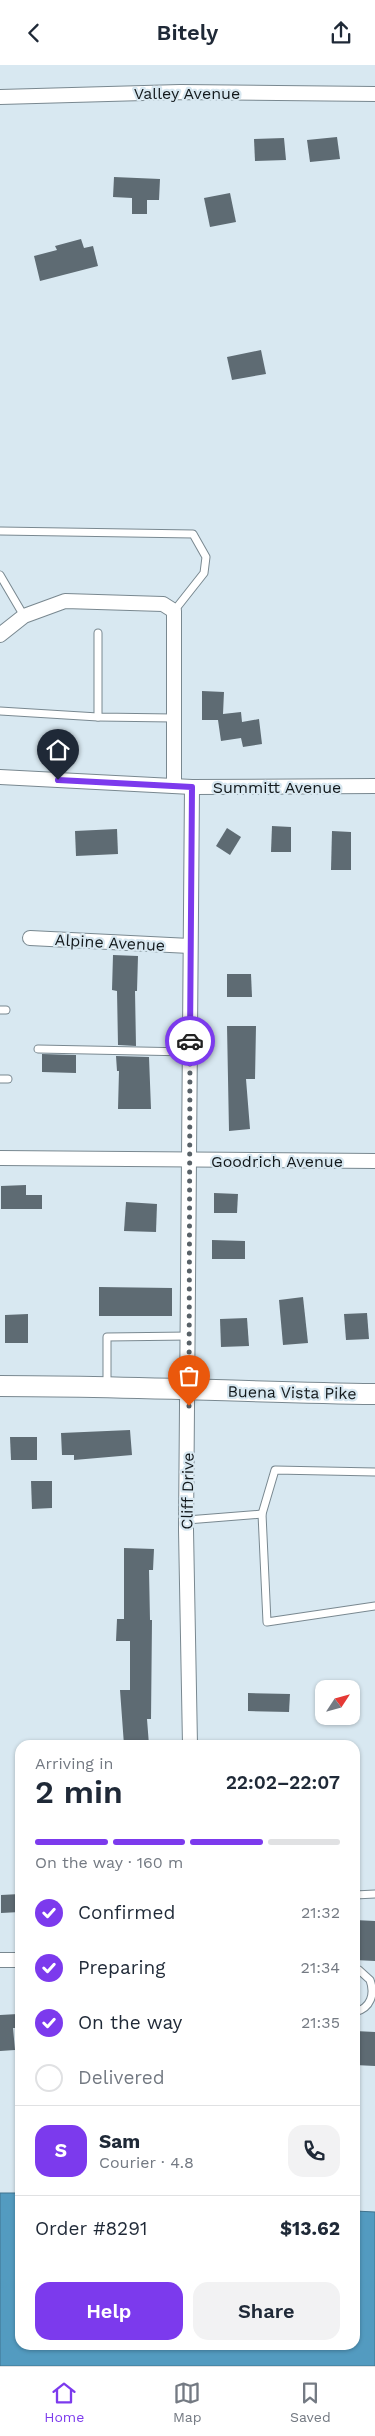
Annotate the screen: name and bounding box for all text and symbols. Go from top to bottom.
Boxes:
icon: back [20,19,48,47]
icon: share [327,19,355,47]
text: Bitely [157,20,218,45]
street label: Valley Avenue [134,84,240,103]
pin [37,729,79,780]
icon: home [44,736,72,764]
street label: Summitt Avenue [213,778,341,797]
street label: Alpine Avenue [54,930,166,955]
courier [165,1016,215,1066]
icon: car [176,1027,204,1055]
street label: Goodrich Avenue [211,1152,343,1171]
pin [168,1355,210,1406]
icon: bag [175,1362,203,1390]
street label: Buena Vista Pike [227,1382,357,1403]
street label: Cliff Drive [177,1452,198,1530]
north arrow [315,1680,360,1725]
map controls [315,1680,360,1725]
text: Arriving in [35,1754,113,1773]
text: 22:02–22:07 [226,1771,340,1794]
text: 2 min [35,1773,123,1811]
text: On the way · 160 m [35,1853,183,1872]
icon: check [35,1899,63,1927]
text: Confirmed [78,1901,175,1924]
text: 21:32 [301,1903,340,1922]
icon: check [35,1954,63,1982]
text: Preparing [78,1956,165,1979]
text: 21:34 [301,1958,340,1977]
icon: check [35,2009,63,2037]
text: On the way [78,2011,182,2034]
text: 21:35 [301,2013,340,2032]
text: Delivered [78,2066,165,2089]
button: phone [288,2125,340,2177]
text: Sam [99,2130,140,2153]
text: S [55,2139,67,2162]
text: Courier · 4.8 [99,2153,194,2172]
text: Order #8291 [35,2217,147,2240]
text: $13.62 [280,2217,340,2240]
button: Help [35,2282,183,2340]
button: Share [193,2282,340,2340]
tab: Home [44,2379,84,2425]
tab: Map [173,2379,201,2425]
tab: Saved [290,2379,331,2425]

